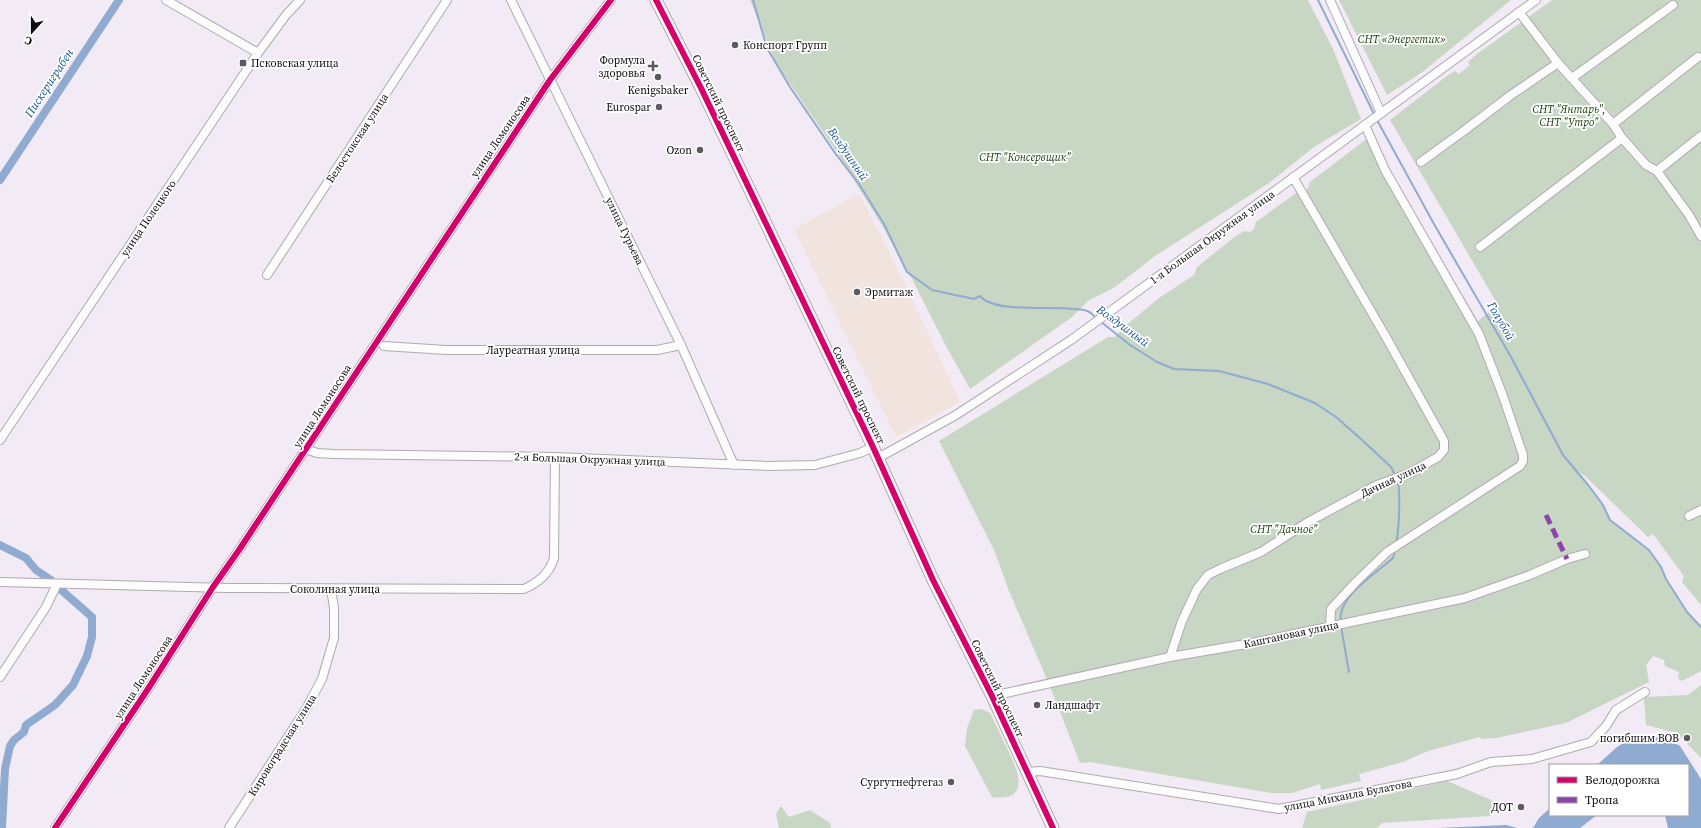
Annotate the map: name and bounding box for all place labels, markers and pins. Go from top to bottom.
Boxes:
place label: Конспорт Групп [743,38,827,53]
marker: Конспорт Групп [730,40,740,50]
place label: Формула здоровья [599,53,645,81]
place label: Псковская улица [251,56,339,71]
marker: Псковская улица [238,58,248,68]
marker: Формула здоровья [648,61,658,71]
marker: Kenigsbaker [653,72,663,82]
place label: Kenigsbaker [627,83,689,98]
place label: Eurospar [606,100,651,115]
marker: Eurospar [654,102,664,112]
place label: Ozon [667,143,692,158]
marker: Ozon [695,145,705,155]
place label: Эрмитаж [865,285,914,300]
marker: Эрмитаж [852,287,862,297]
place label: Ландшафт [1045,698,1100,713]
marker: Ландшафт [1032,700,1042,710]
place label: погибшим ВОВ [1600,731,1679,746]
marker: погибшим ВОВ [1682,733,1692,743]
place label: Сургутнефтегаз [860,775,943,790]
marker: Сургутнефтегаз [946,777,956,787]
place label: ДОТ [1491,800,1513,815]
marker: ДОТ [1516,802,1526,812]

